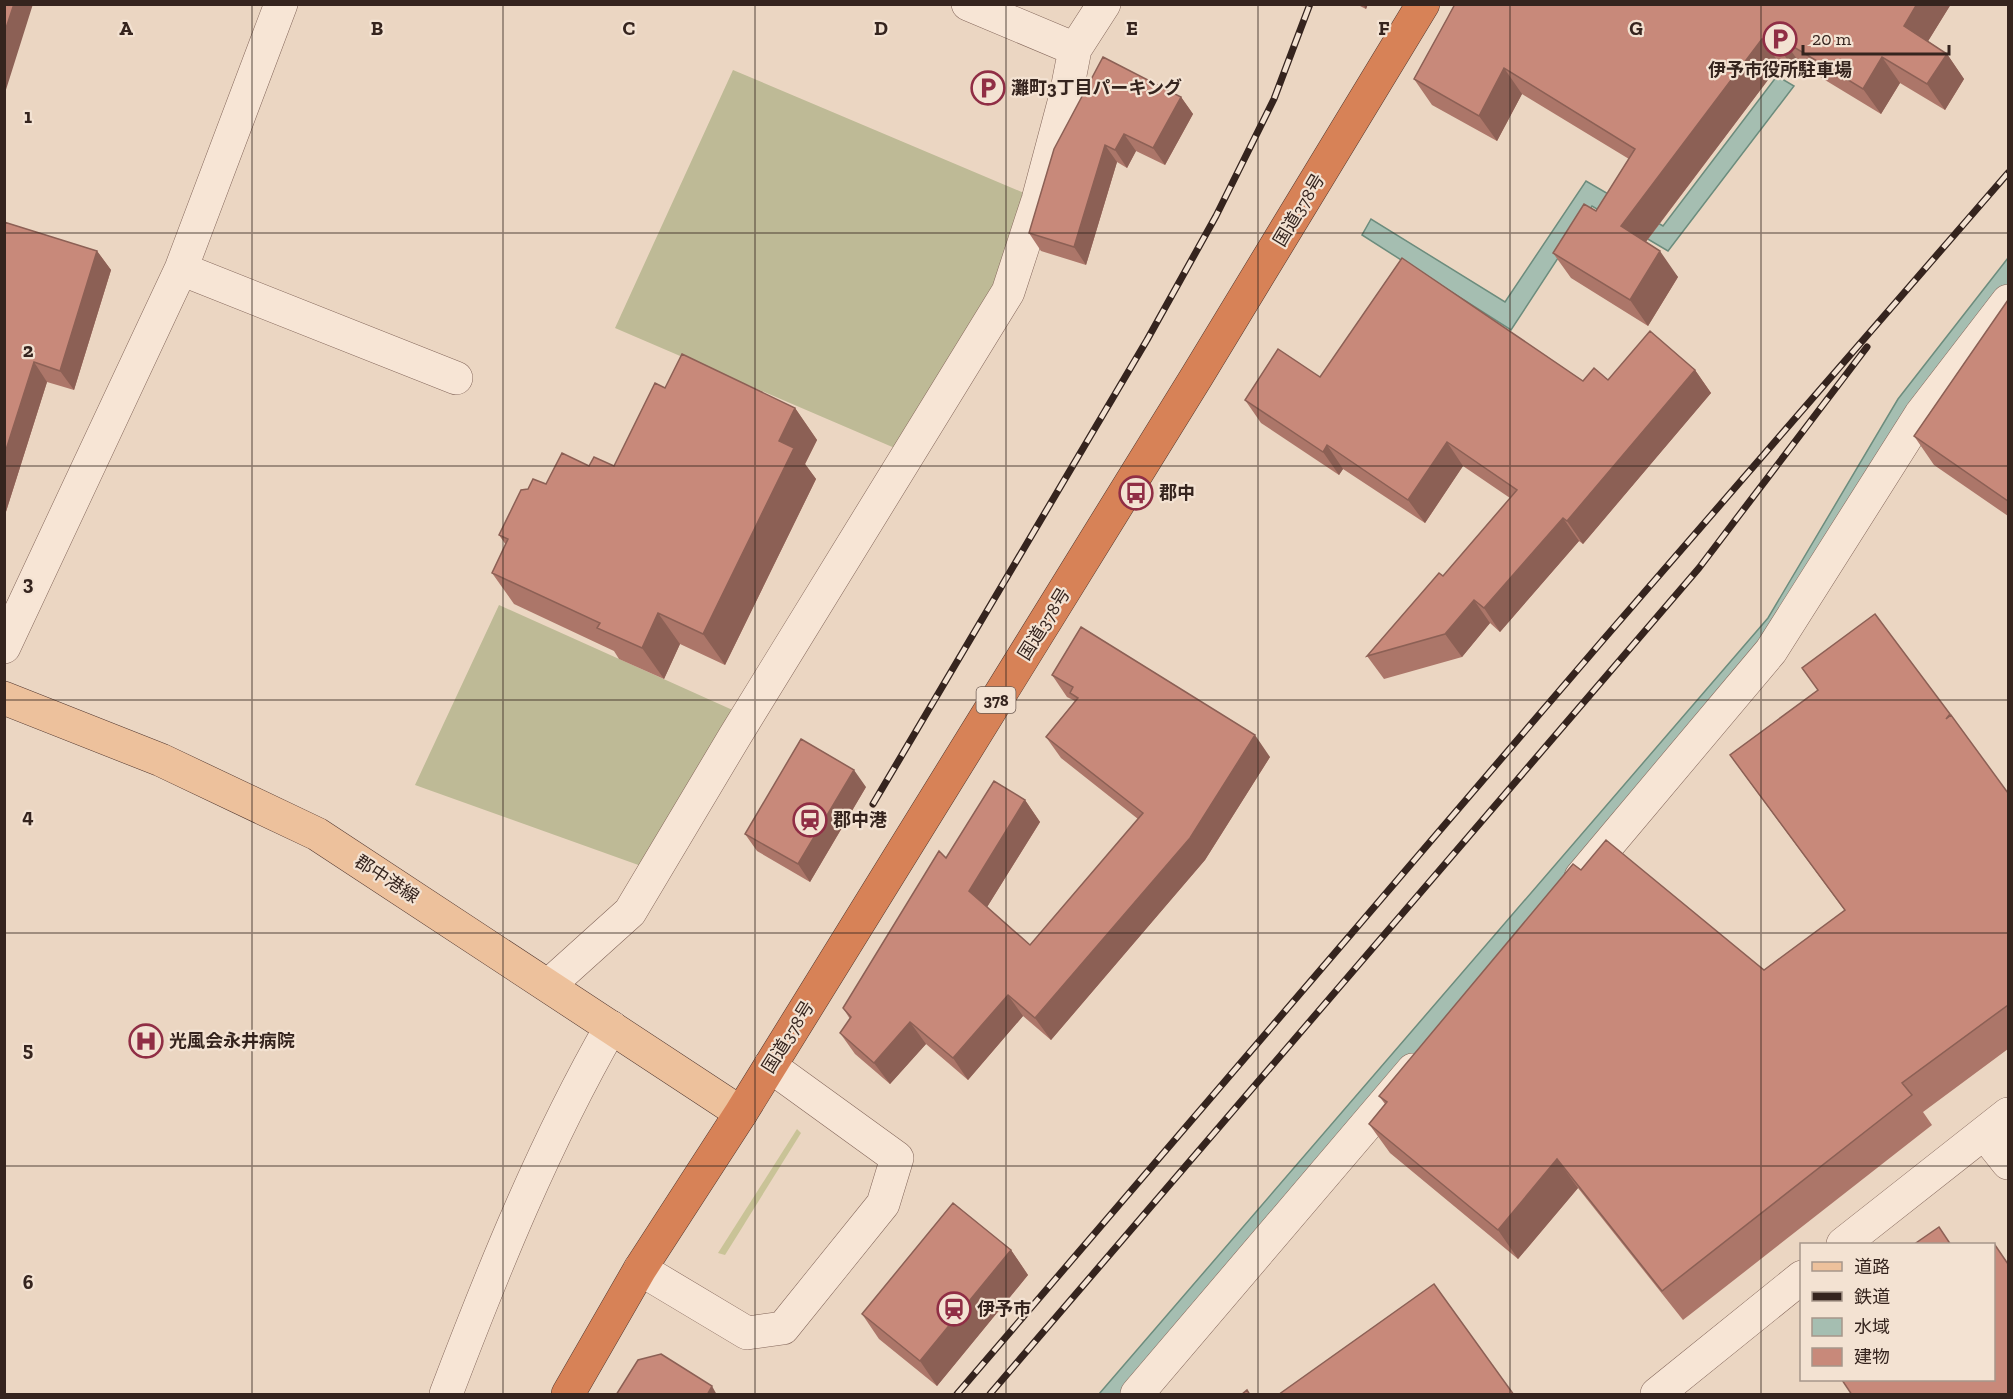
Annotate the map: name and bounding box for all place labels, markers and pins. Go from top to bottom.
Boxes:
parking icon: 伊予市役所駐車場 [1762,21,1798,57]
place label: 伊予市役所駐車場 [1708,59,1852,81]
parking icon: 灘町3丁目パーキング [970,70,1006,106]
place label: 灘町3丁目パーキング [1011,77,1182,99]
bus stop icon: 郡中 [1118,475,1154,511]
place label: 郡中 [1159,482,1195,504]
station icon: 郡中港 [792,802,828,838]
place label: 郡中港 [833,809,887,831]
hospital icon: 光風会永井病院 [128,1023,164,1059]
place label: 光風会永井病院 [169,1030,295,1052]
station icon: 伊予市 [936,1291,972,1327]
place label: 伊予市 [977,1298,1031,1320]

